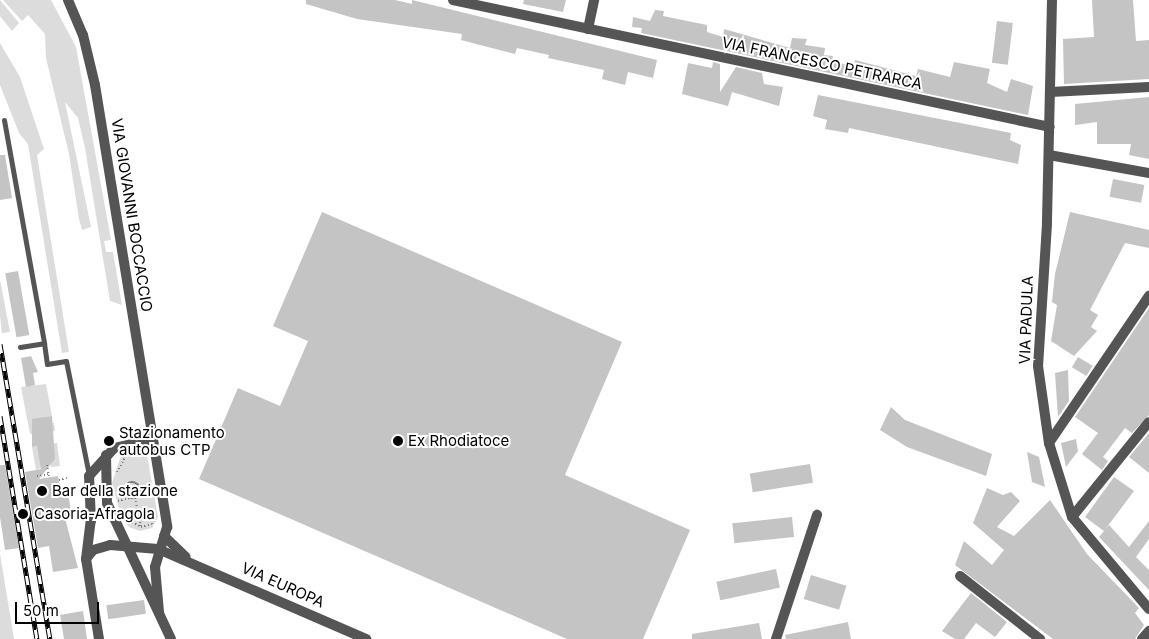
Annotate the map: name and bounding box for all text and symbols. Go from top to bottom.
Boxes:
street label: VIA FRANCESCO PETRARCA [720,33,924,93]
street label: VIA GIOVANNI BOCCACCIO [108,117,156,313]
street label: VIA PADULA [1015,275,1037,365]
place label: Stazionamento autobus CTP [119,423,225,458]
place label: Ex Rhodiatoce [408,432,509,450]
marker: Stazionamento autobus CTP [103,435,115,447]
marker: Ex Rhodiatoce [392,435,404,447]
place label: Bar della stazione [52,482,178,500]
marker: Bar della stazione [36,485,48,497]
place label: Casoria-Afragola [34,505,155,523]
marker: Casoria-Afragola [16,507,30,521]
street label: VIA EUROPA [239,559,327,611]
scale bar [18,592,101,624]
text: 50 m [23,601,59,620]

